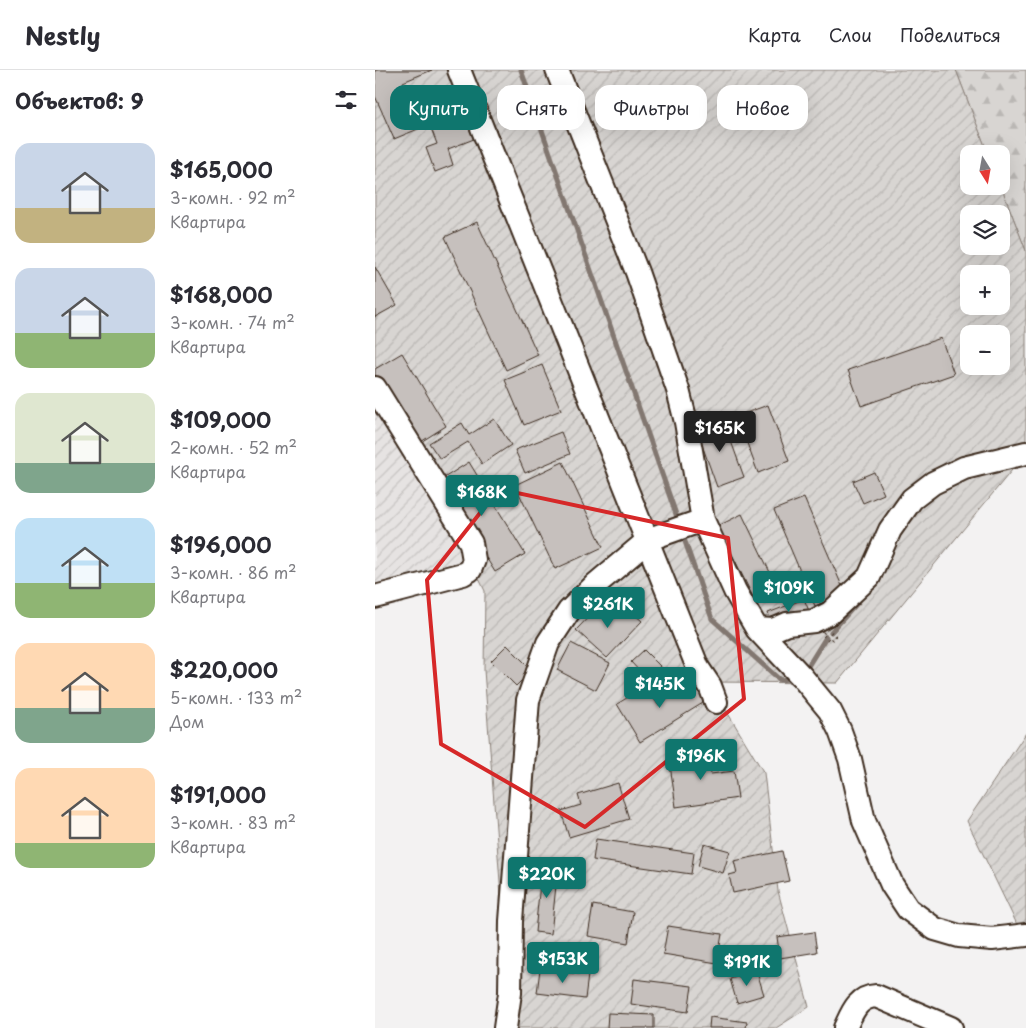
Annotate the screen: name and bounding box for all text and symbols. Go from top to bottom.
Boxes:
text: Nestly [25,17,101,53]
text: Карта [748,21,801,48]
text: Слои [829,21,872,48]
text: Поделиться [900,21,1001,48]
text: Объектов: 9 [15,84,144,116]
chip: Купить [390,85,487,130]
chip: Снять [497,85,585,130]
chip: Фильтры [595,85,707,130]
chip: Новое [717,85,808,130]
icon: filters [332,86,360,114]
north arrow [960,145,1010,195]
map controls [960,145,1010,375]
text: $165,000 [170,153,273,185]
icon: home [55,163,115,223]
text: 3-комн. · 92 m² [170,185,295,209]
button: layers [960,205,1010,255]
text: Квартира [170,209,245,233]
button: + [960,265,1010,315]
text: $168,000 [170,278,273,310]
icon: home [55,288,115,348]
text: 3-комн. · 74 m² [170,310,295,334]
button: − [960,325,1010,375]
text: Квартира [170,334,245,358]
text: $109,000 [170,403,271,435]
pin: $165K [685,410,755,453]
icon: home [55,413,115,473]
text: $165K [695,415,745,439]
text: 2-комн. · 52 m² [170,435,297,459]
text: Квартира [170,459,245,483]
pin: $168K [447,474,517,517]
text: $168K [457,479,507,503]
text: $196,000 [170,528,272,560]
icon: home [55,538,115,598]
text: 3-комн. · 86 m² [170,560,297,584]
pin: $109K [754,570,824,613]
text: $109K [764,575,814,599]
text: Квартира [170,584,245,608]
pin: $261K [573,586,643,629]
text: $261K [583,591,633,615]
text: $220,000 [170,653,278,685]
icon: home [55,663,115,723]
pin: $145K [625,666,695,709]
text: $145K [635,671,685,695]
text: 5-комн. · 133 m² [170,685,302,709]
text: Дом [170,709,204,733]
pin: $196K [666,738,736,781]
text: $196K [676,743,726,767]
text: $191,000 [170,778,266,810]
icon: home [55,788,115,848]
text: 3-комн. · 83 m² [170,810,296,834]
text: Квартира [170,834,245,858]
pin: $220K [512,856,582,899]
text: $220K [519,861,575,885]
pin: $153K [528,942,598,984]
pin: $191K [712,944,782,987]
text: $153K [538,946,588,970]
text: $191K [724,949,770,973]

